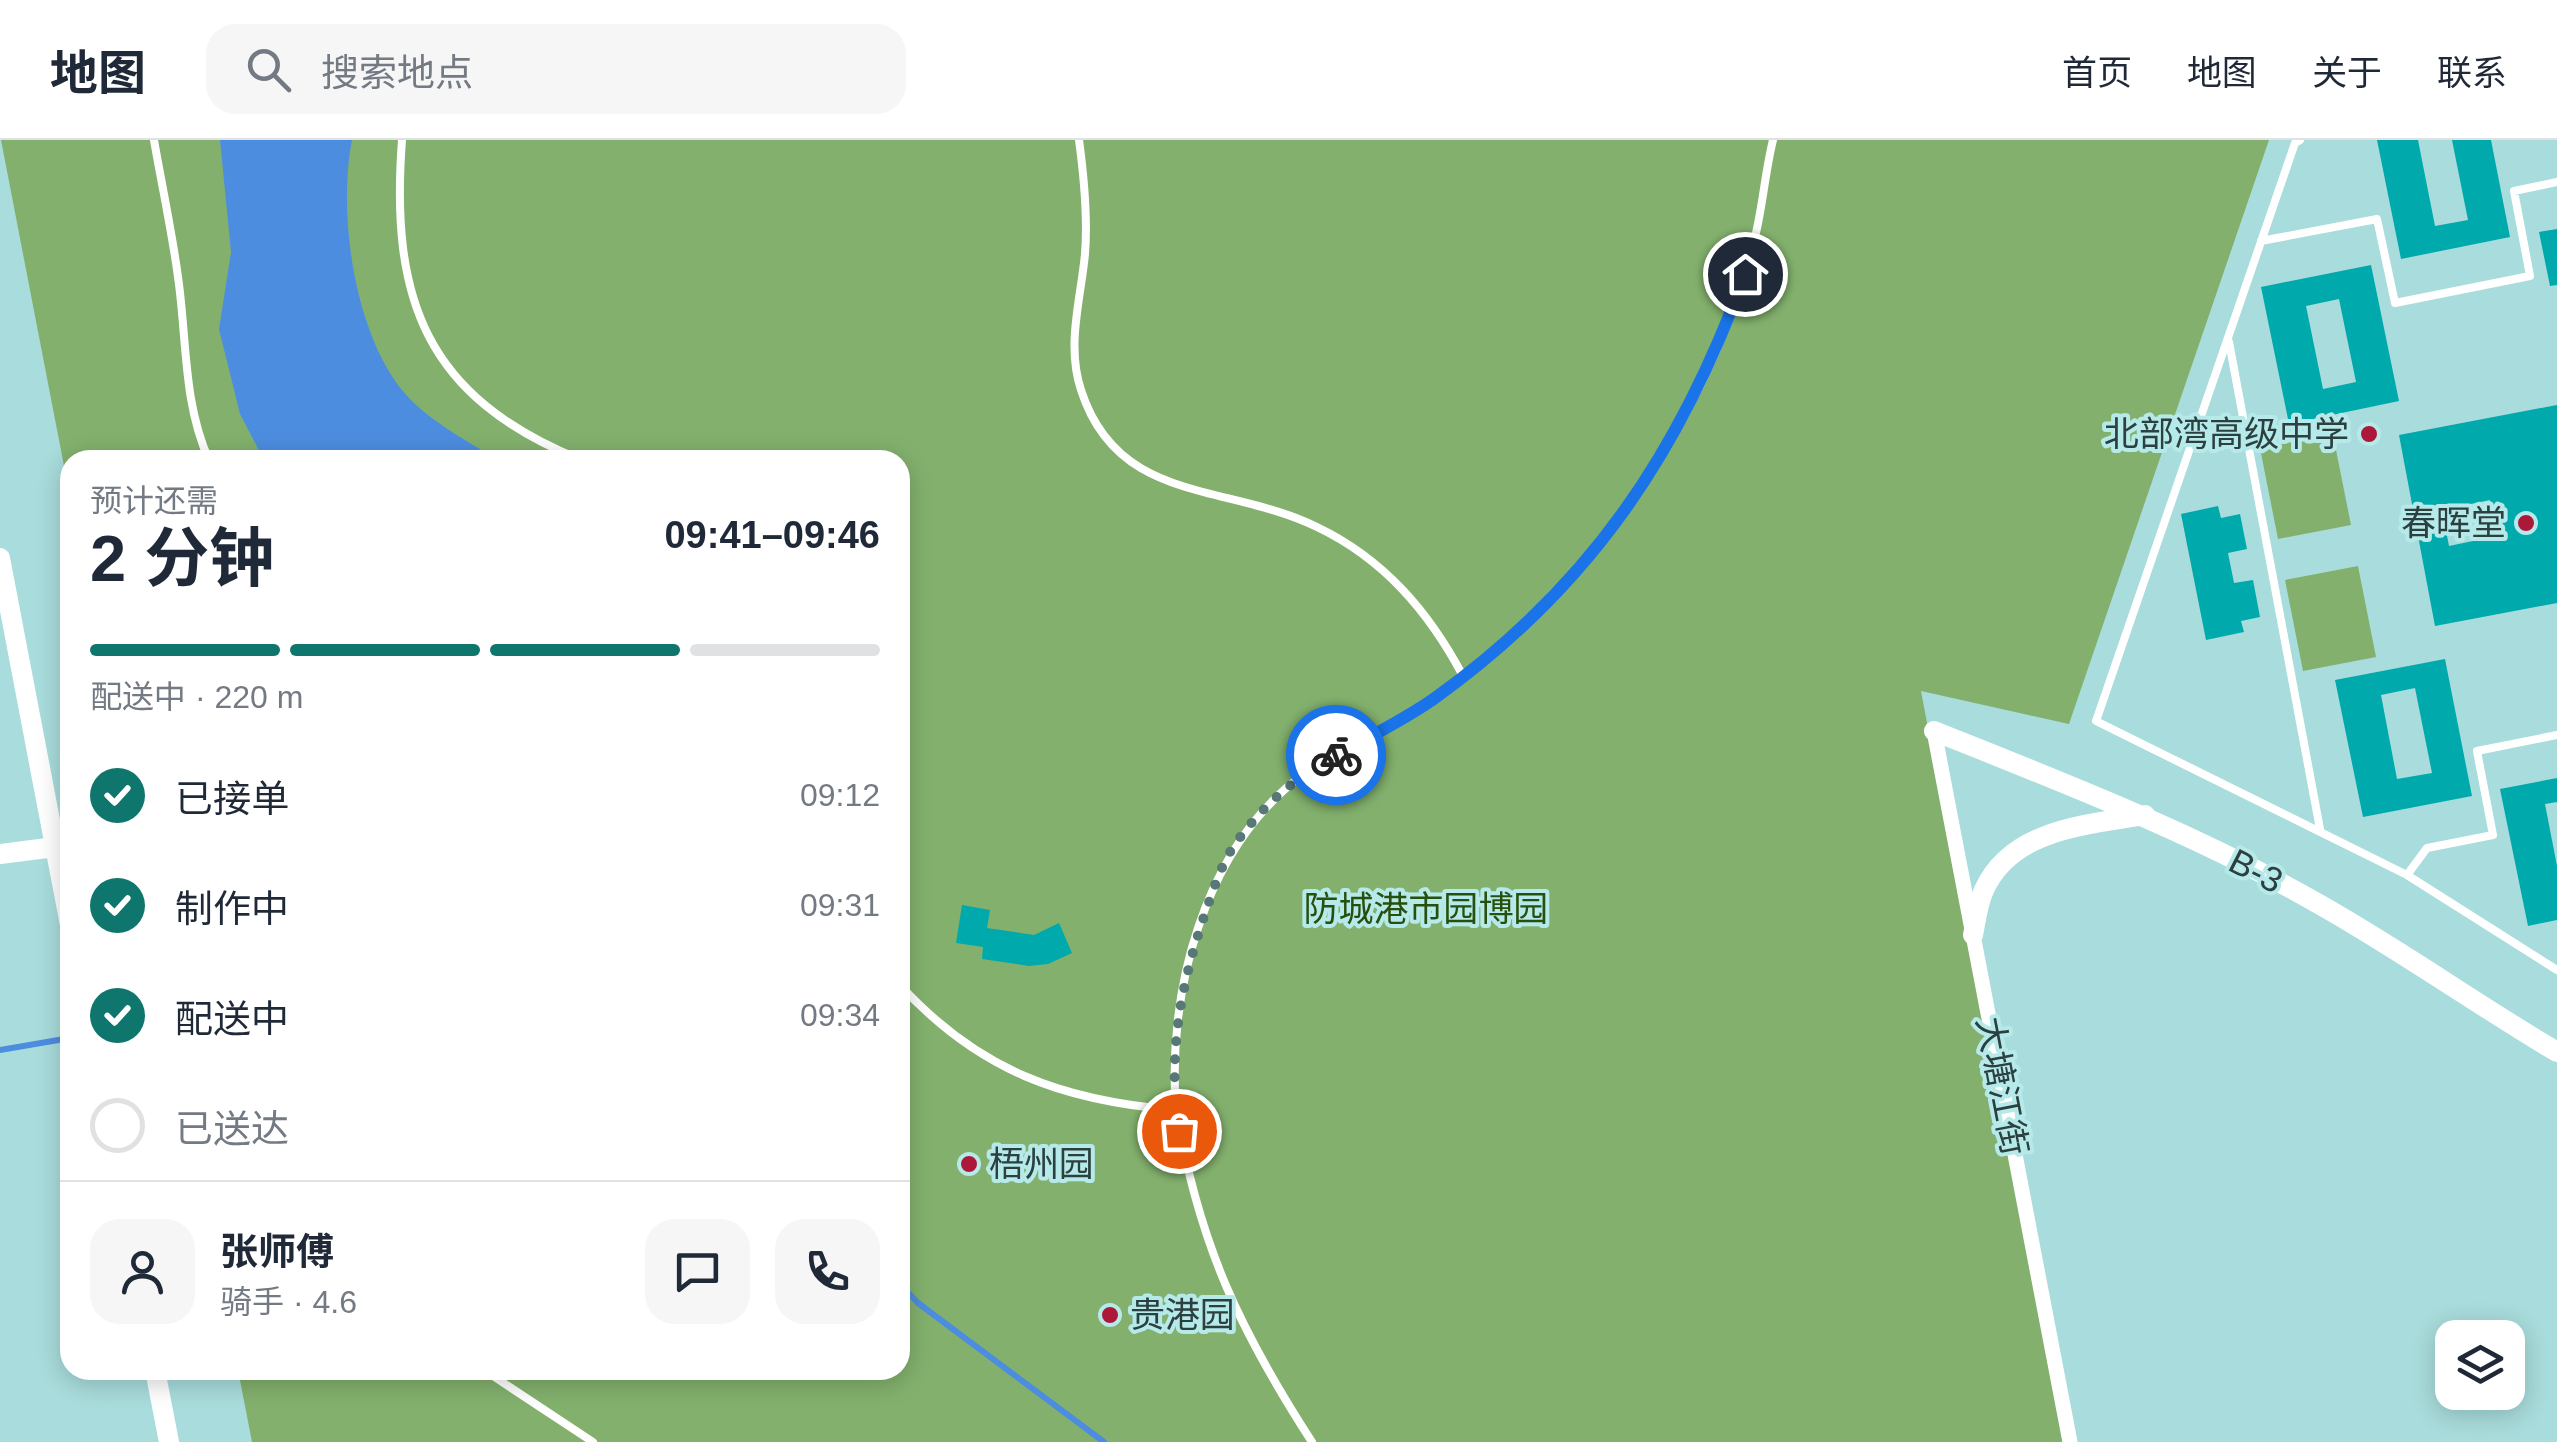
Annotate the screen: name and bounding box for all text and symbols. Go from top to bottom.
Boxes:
search box [206,24,906,114]
icon: search [241,42,296,97]
text: 地图 [50,47,146,100]
text: 搜索地点 [321,52,473,94]
text: 首页 [2062,53,2132,92]
text: 地图 [2187,53,2257,92]
text: 关于 [2312,53,2382,92]
text: 联系 [2437,53,2507,92]
pin [1703,232,1788,317]
icon: home [1718,247,1773,302]
place label: 北部湾高级中学 [2104,414,2349,453]
marker: 北部湾高级中学 [2358,423,2380,445]
text: 预计还需 [90,483,218,519]
place label: 春晖堂 [2401,503,2506,542]
marker: 春晖堂 [2515,512,2537,534]
text: 09:41–09:46 [664,514,880,556]
text: 2 分钟 [90,522,274,595]
text: 配送中 · 220 m [90,679,303,715]
courier [1286,705,1386,805]
icon: bike [1309,728,1364,783]
icon: check [90,768,145,823]
text: 09:12 [800,777,880,813]
text: 已接单 [175,778,289,820]
street label: B-3 [2223,841,2289,900]
icon: check [90,878,145,933]
text: 09:31 [800,887,880,923]
text: 制作中 [175,888,289,930]
park label: 防城港市园博园 [1303,889,1549,928]
icon: check [90,988,145,1043]
text: 09:34 [800,997,880,1033]
text: 配送中 [175,998,289,1040]
street label: 大塘江街 [1970,1013,2035,1158]
pin [1137,1089,1222,1174]
icon: bag [1152,1104,1207,1159]
text: 已送达 [175,1108,289,1150]
place label: 梧州园 [989,1144,1094,1183]
marker: 梧州园 [958,1153,980,1175]
button: person [90,1219,195,1324]
button: chat [645,1219,750,1324]
button: phone [775,1219,880,1324]
text: 张师傅 [220,1231,334,1273]
text: 骑手 · 4.6 [220,1284,357,1320]
place label: 贵港园 [1130,1295,1235,1334]
marker: 贵港园 [1099,1304,1121,1326]
map controls [2435,1320,2525,1410]
button: layers [2435,1320,2525,1410]

